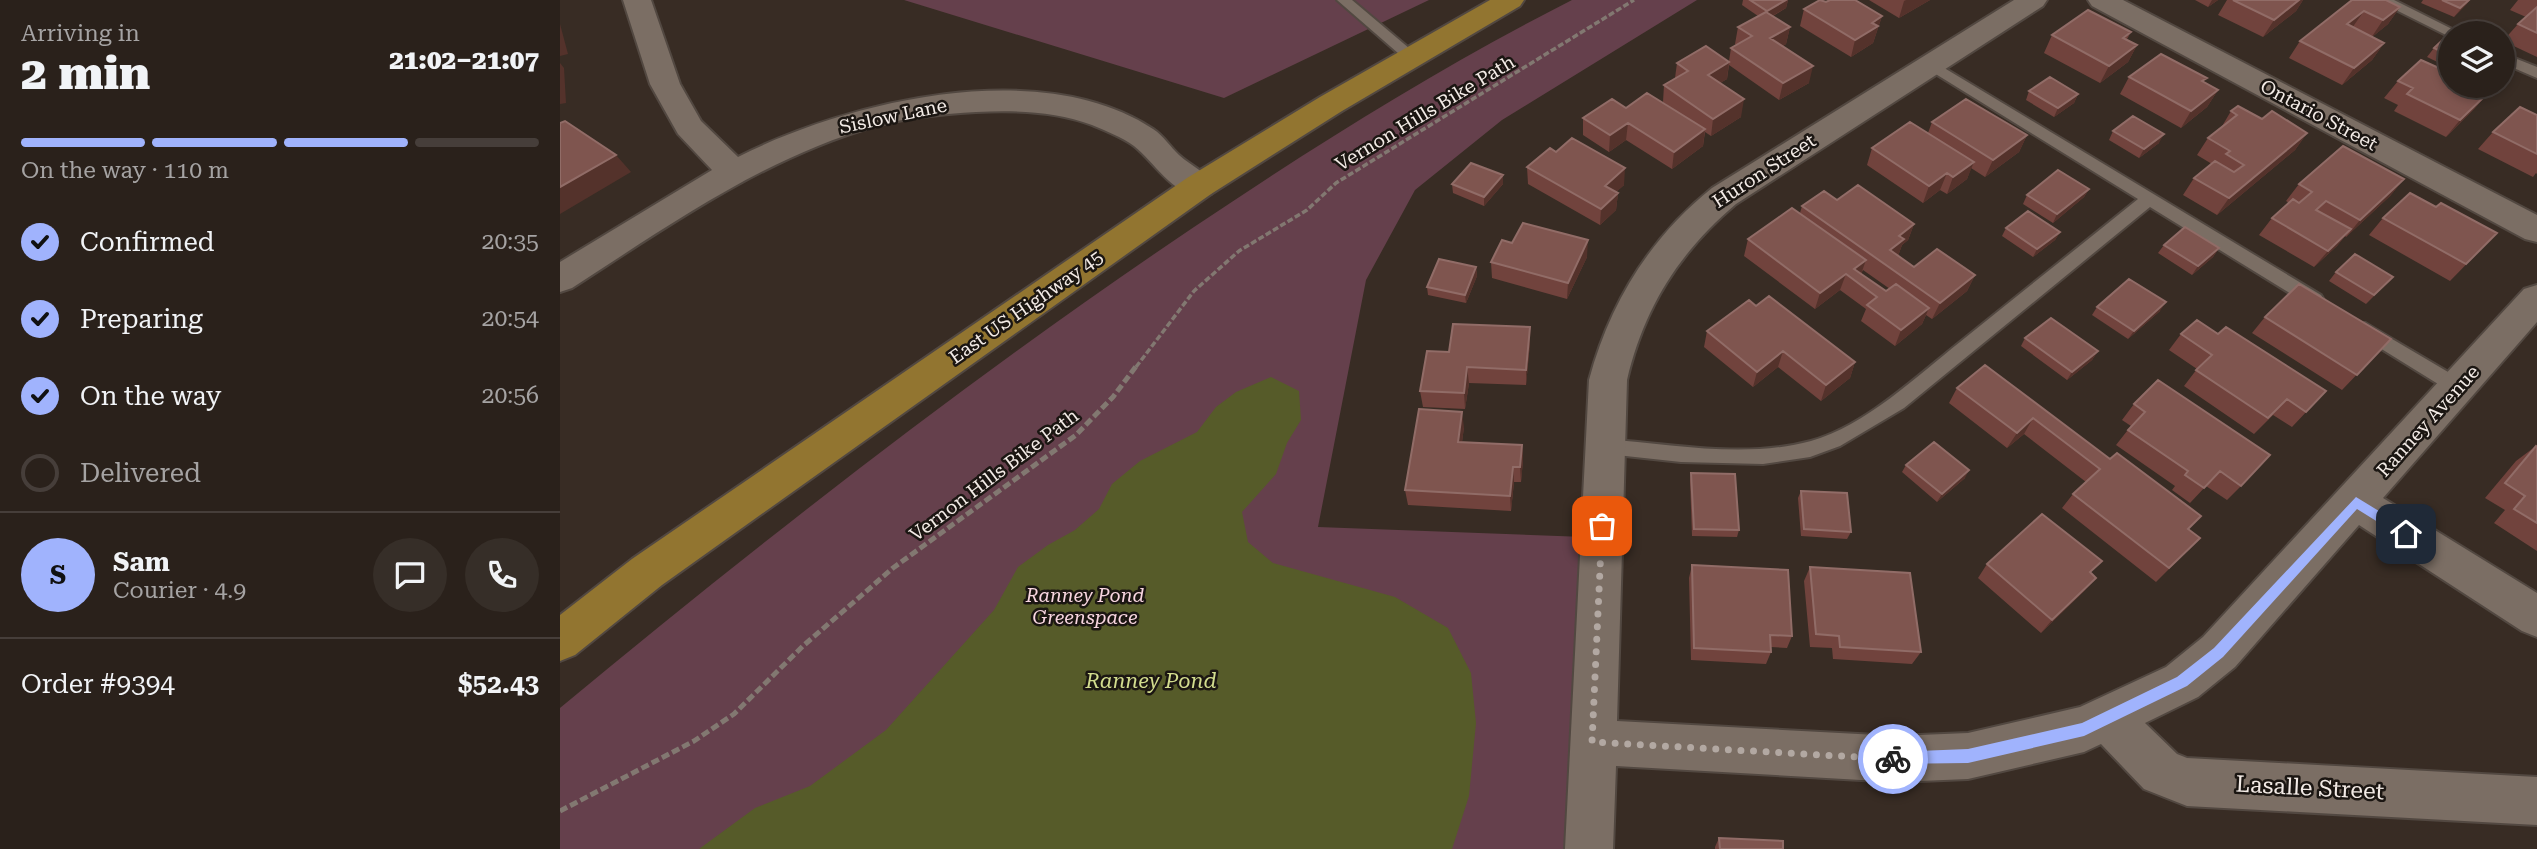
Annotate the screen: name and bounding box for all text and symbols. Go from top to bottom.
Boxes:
text: Arriving in [21,20,140,47]
map controls [2438,21,2515,98]
button: layers [2438,21,2515,98]
text: 21:02–21:07 [389,45,539,75]
text: 2 min [21,46,150,100]
street label: Vernon Hills Bike Path [1331,50,1519,176]
street label: Ontario Street [2256,74,2382,156]
street label: Sislow Lane [837,93,949,139]
street label: Huron Street [1708,129,1820,213]
text: On the way · 110 m [21,157,229,184]
icon: check [21,223,59,261]
text: Confirmed [80,227,215,257]
text: 20:35 [482,228,539,255]
street label: East US Highway 45 [945,245,1107,369]
icon: check [21,300,59,338]
text: Preparing [80,304,203,334]
text: 20:54 [482,305,539,332]
street label: Ranney Avenue [2372,360,2484,482]
icon: check [21,377,59,415]
text: On the way [80,381,221,411]
text: 20:56 [482,382,539,409]
street label: Vernon Hills Bike Path [905,404,1083,546]
text: Delivered [80,458,201,488]
pin [1572,496,1632,556]
pin [2376,504,2436,564]
icon: bag [1583,507,1621,545]
icon: home [2387,515,2425,553]
button: chat [373,538,447,612]
button: phone [465,538,539,612]
text: Sam [113,547,170,577]
text: S [50,560,66,590]
text: Courier · 4.9 [113,577,246,604]
park label: Ranney Pond Greenspace [1025,584,1144,629]
text: Order #9394 [21,669,175,699]
text: $52.43 [458,669,539,699]
water label: Ranney Pond [1084,669,1217,693]
courier [1858,724,1928,794]
icon: bike [1874,740,1912,778]
street label: Lasalle Street [2235,771,2385,805]

